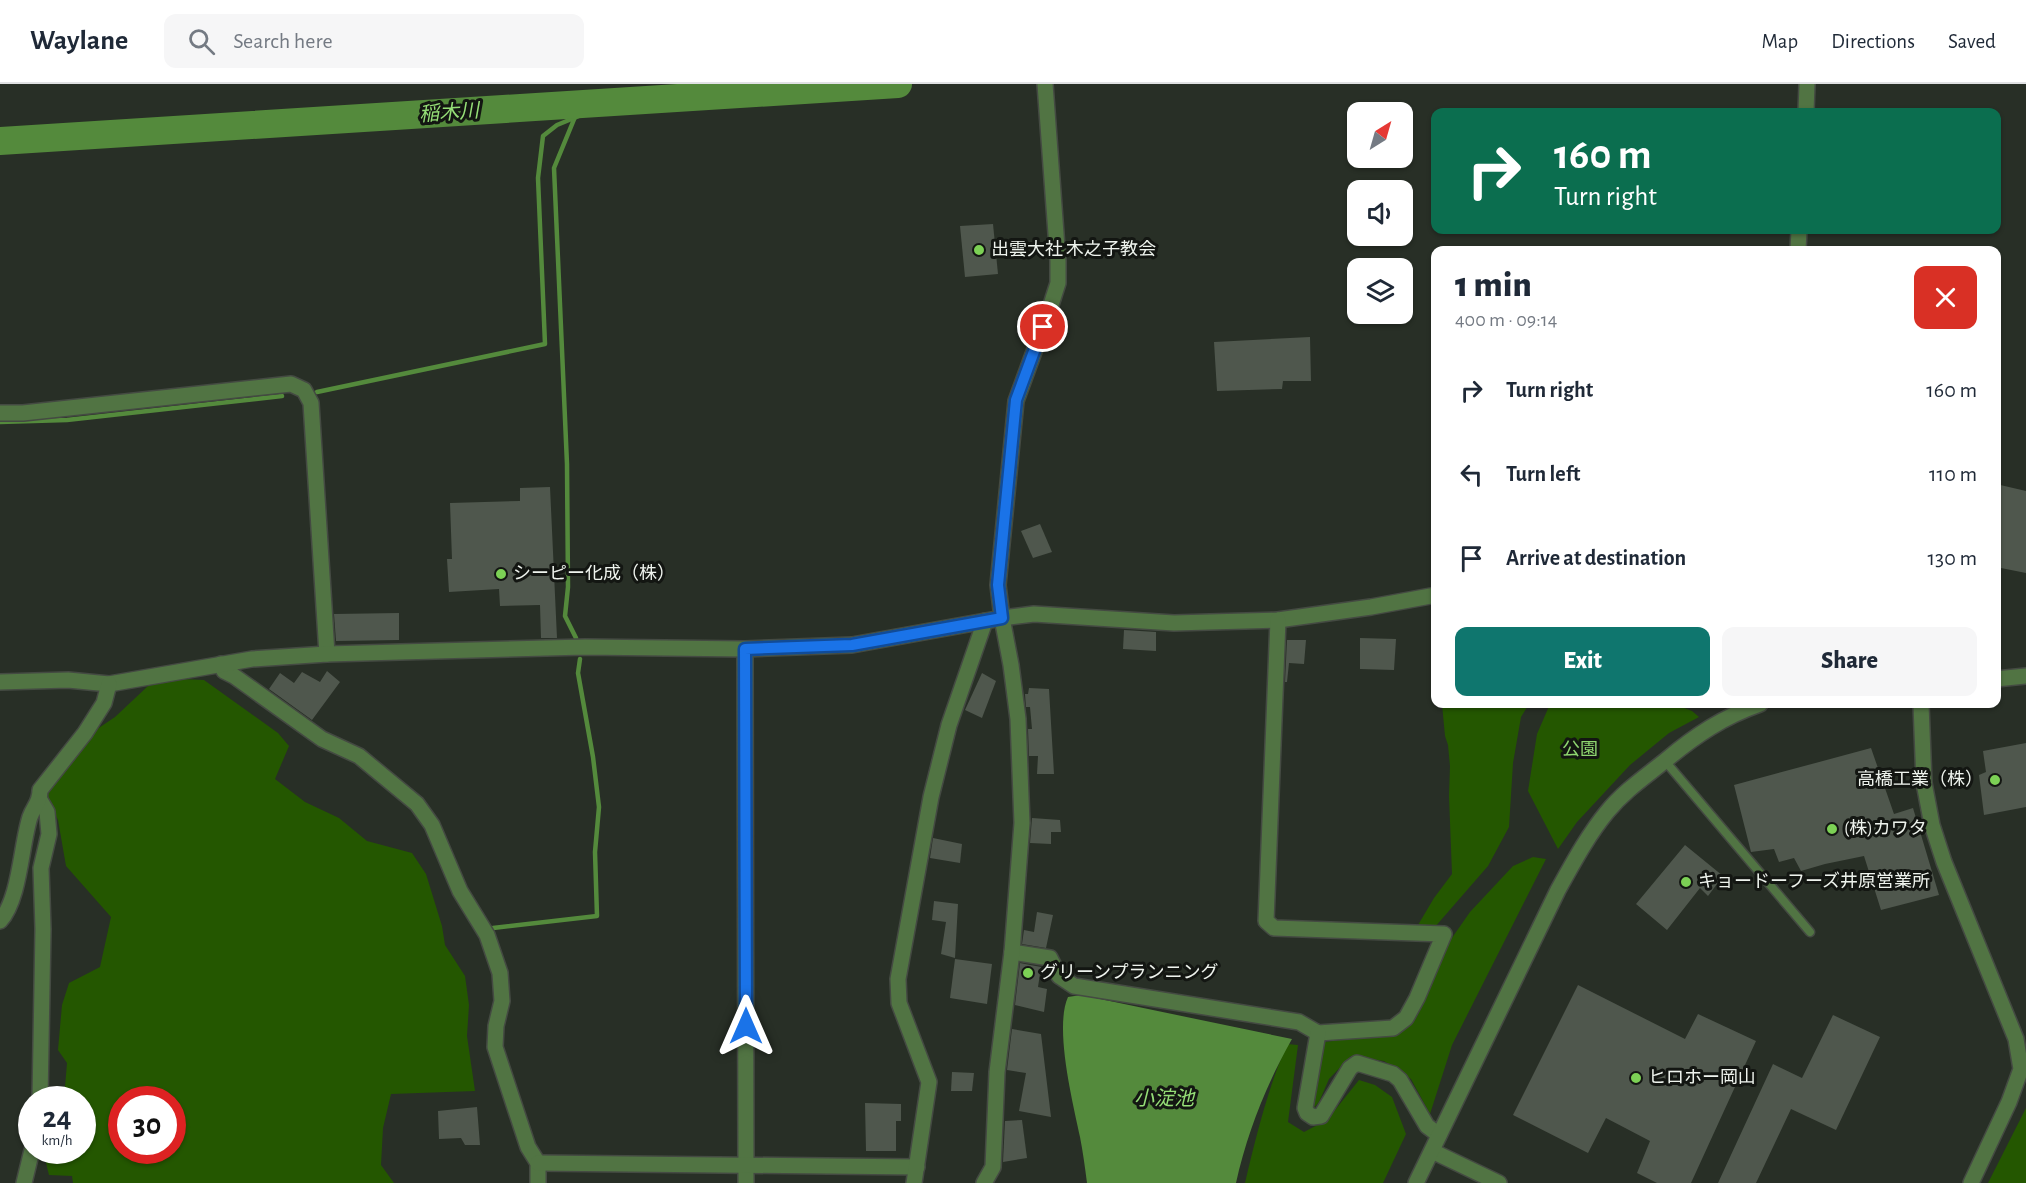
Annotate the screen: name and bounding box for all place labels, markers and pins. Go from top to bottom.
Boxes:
place label: 出雲大社 木之子教会 [991,239,1156,259]
marker: 出雲大社 木之子教会 [972,243,986,257]
pin [1017,301,1068,352]
place label: シーピー化成（株） [513,563,675,583]
marker: シーピー化成（株） [494,567,508,581]
place label: 高橋工業（株） [1857,769,1983,789]
marker: 高橋工業（株） [1988,773,2002,787]
place label: (株)カワタ [1844,819,1927,838]
marker: (株)カワタ [1825,822,1839,836]
place label: キョードーフーズ井原営業所 [1698,871,1930,891]
marker: キョードーフーズ井原営業所 [1679,875,1693,889]
place label: グリーンプランニング [1040,962,1219,982]
marker: グリーンプランニング [1021,966,1035,980]
place label: ヒロホー岡山 [1648,1068,1756,1087]
marker: ヒロホー岡山 [1629,1071,1643,1085]

